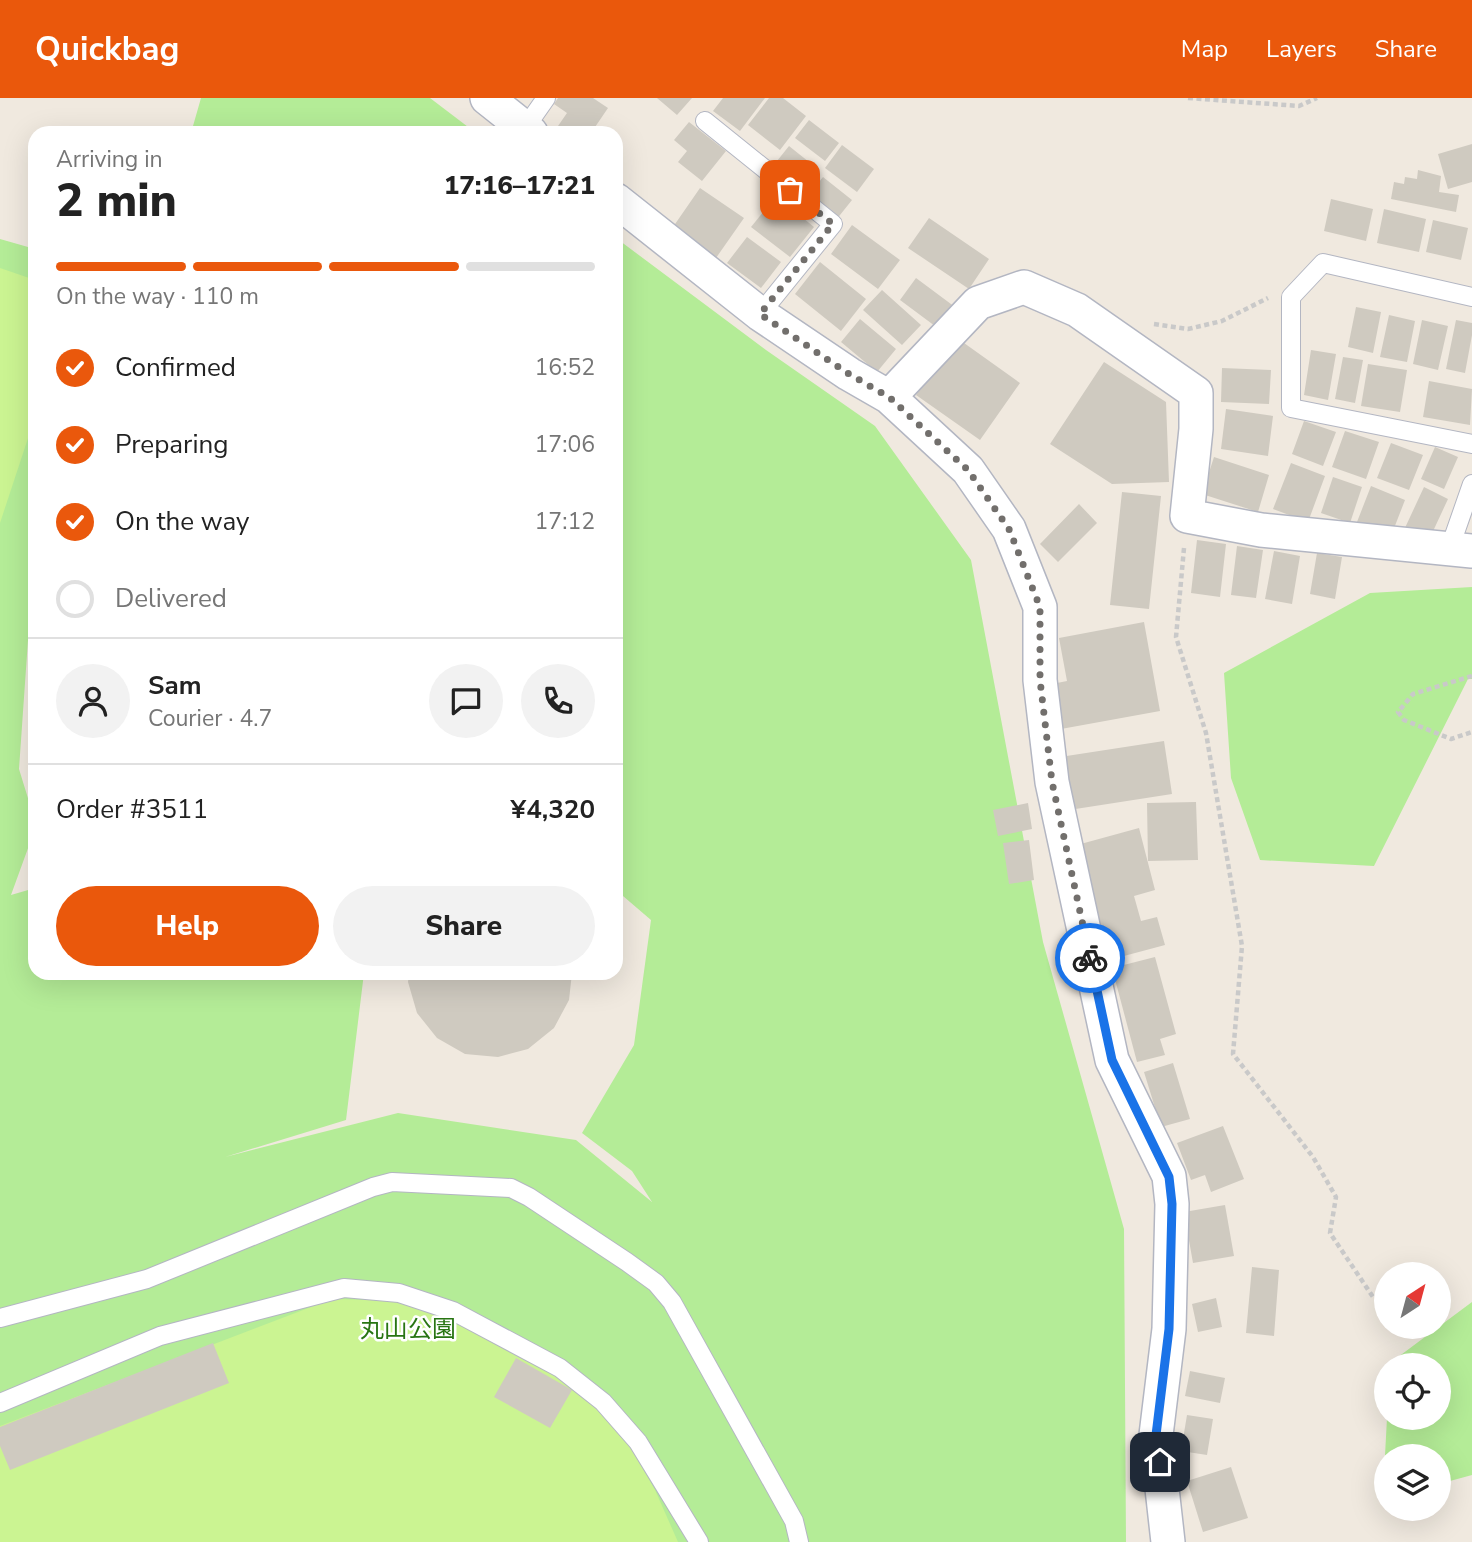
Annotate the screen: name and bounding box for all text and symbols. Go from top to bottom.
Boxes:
text: Quickbag [35,27,179,72]
text: Map [1181,33,1228,65]
text: Layers [1266,33,1337,65]
text: Share [1375,33,1437,65]
text: Arriving in [56,144,163,175]
pin [760,160,820,220]
text: 17:16–17:21 [444,168,595,203]
text: 2 min [56,169,177,232]
icon: bag [771,171,809,209]
text: On the way · 110 m [56,281,259,312]
icon: check [56,349,94,387]
text: Confirmed [115,350,236,385]
text: 16:52 [535,352,595,383]
icon: check [56,426,94,464]
text: Preparing [115,427,228,462]
text: 17:06 [535,429,595,460]
icon: check [56,503,94,541]
text: On the way [115,504,249,539]
text: 17:12 [535,506,595,537]
text: Delivered [115,581,227,616]
button: person [56,664,130,738]
button: chat [429,664,503,738]
button: phone [521,664,595,738]
text: Sam [148,668,201,703]
text: Courier · 4.7 [148,703,272,734]
text: Order #3511 [56,792,208,827]
text: ¥4,320 [511,792,595,827]
button: Help [56,886,319,966]
button: Share [333,886,595,966]
courier [1055,923,1125,993]
icon: bike [1071,939,1109,977]
north arrow [1374,1262,1451,1339]
map controls [1374,1262,1451,1521]
park label: 丸山公園 [360,1313,456,1345]
button: locate [1374,1353,1451,1430]
pin [1130,1432,1190,1492]
icon: home [1141,1443,1179,1481]
button: layers [1374,1444,1451,1521]

